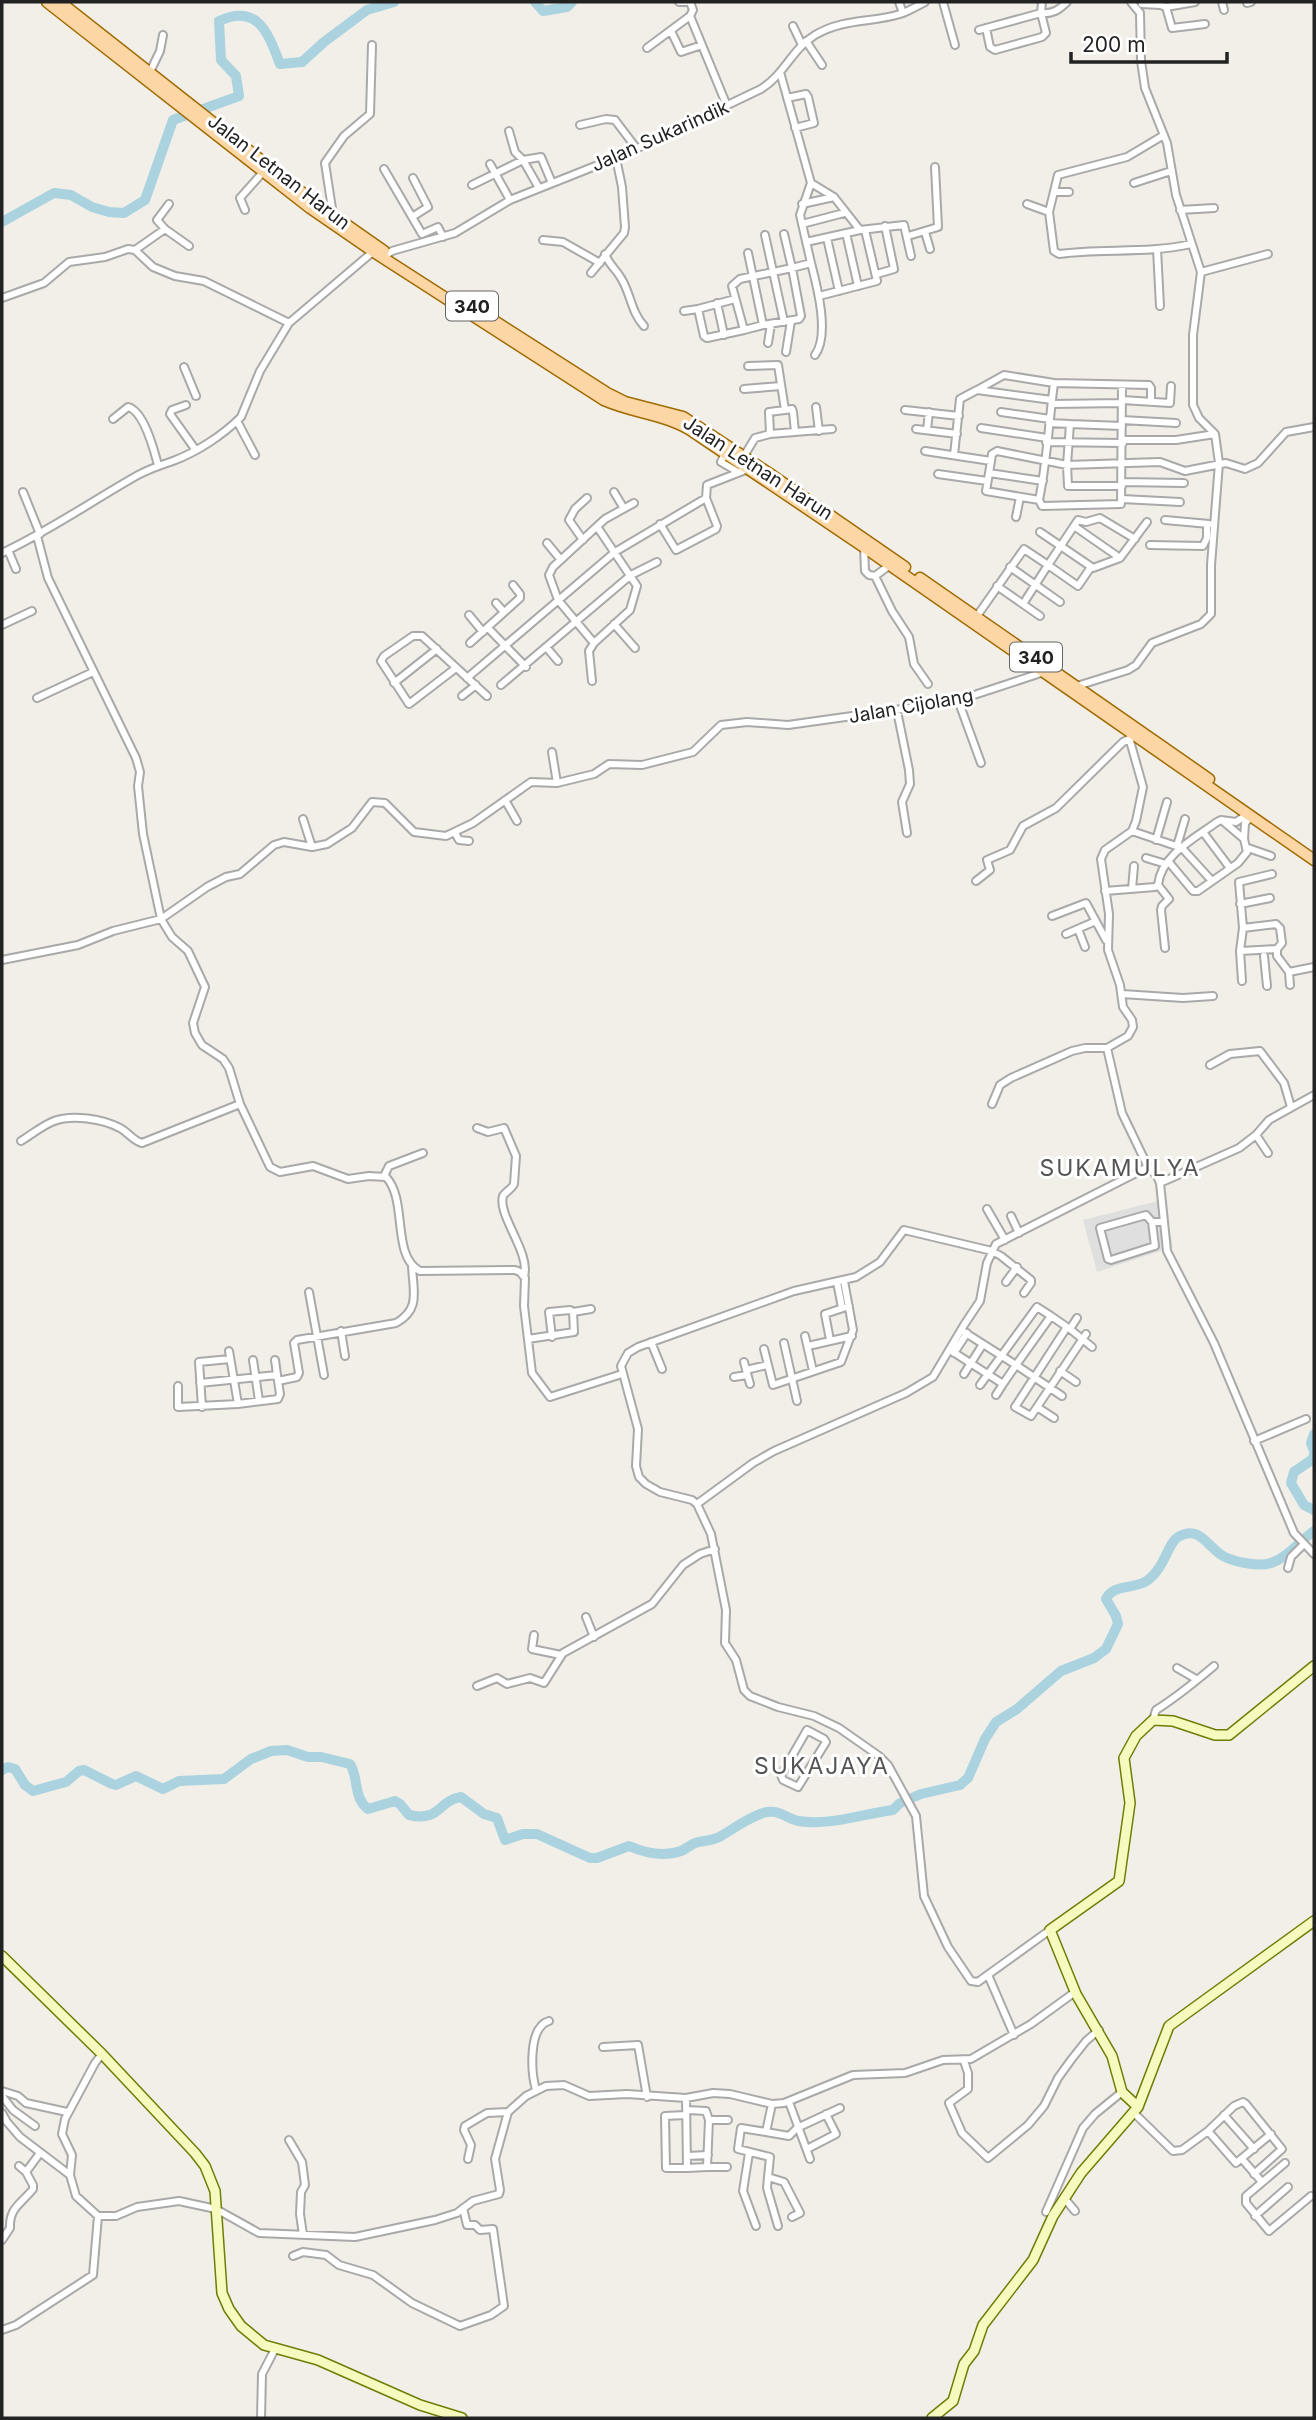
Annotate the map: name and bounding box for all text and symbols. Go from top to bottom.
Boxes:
scale bar [1071,21,1227,65]
text: 200 m [1082,32,1146,57]
street label: Jalan Sukarindik [588,95,733,177]
street label: Jalan Letnan Harun [203,109,355,235]
road number: 340 [446,292,498,320]
street label: Jalan Letnan Harun [679,411,837,525]
road number: 340 [1010,642,1062,672]
street label: Jalan Cijolang [847,684,975,728]
district label: SUKAMULYA [1039,1154,1201,1182]
district label: SUKAJAYA [754,1752,890,1780]

